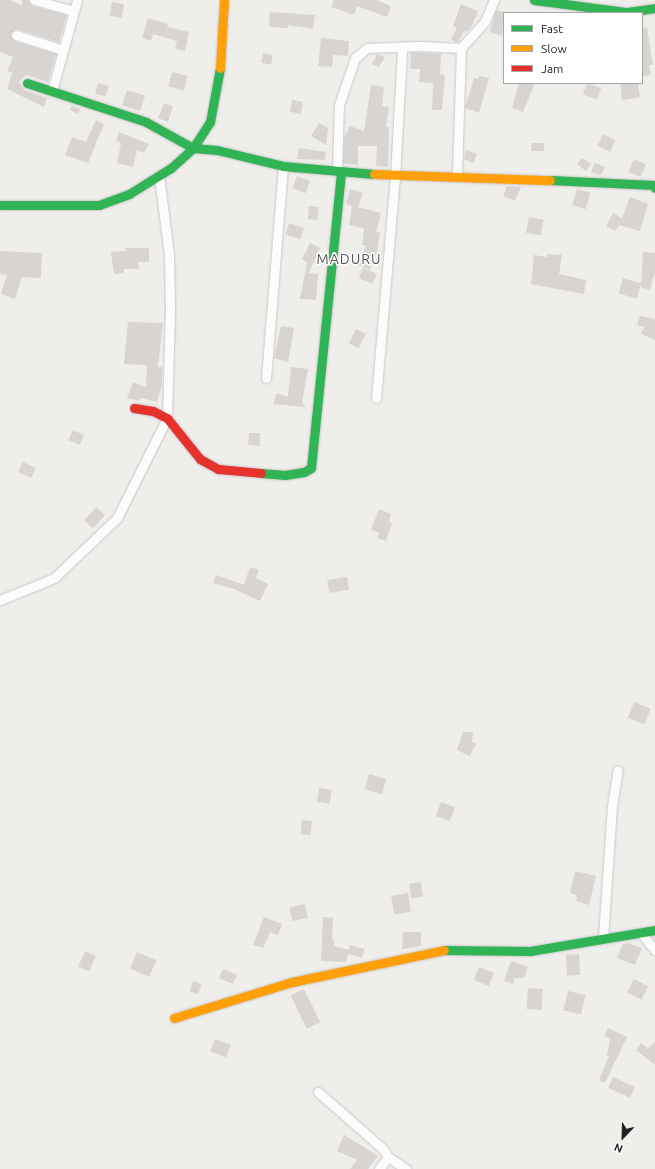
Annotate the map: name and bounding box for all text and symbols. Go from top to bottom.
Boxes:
legend [503,12,643,84]
text: Fast [541,22,563,35]
text: Slow [541,42,567,55]
text: Jam [541,62,563,75]
district label: MADURU [317,251,381,267]
north arrow [603,1117,643,1157]
text: N [612,1141,624,1155]

